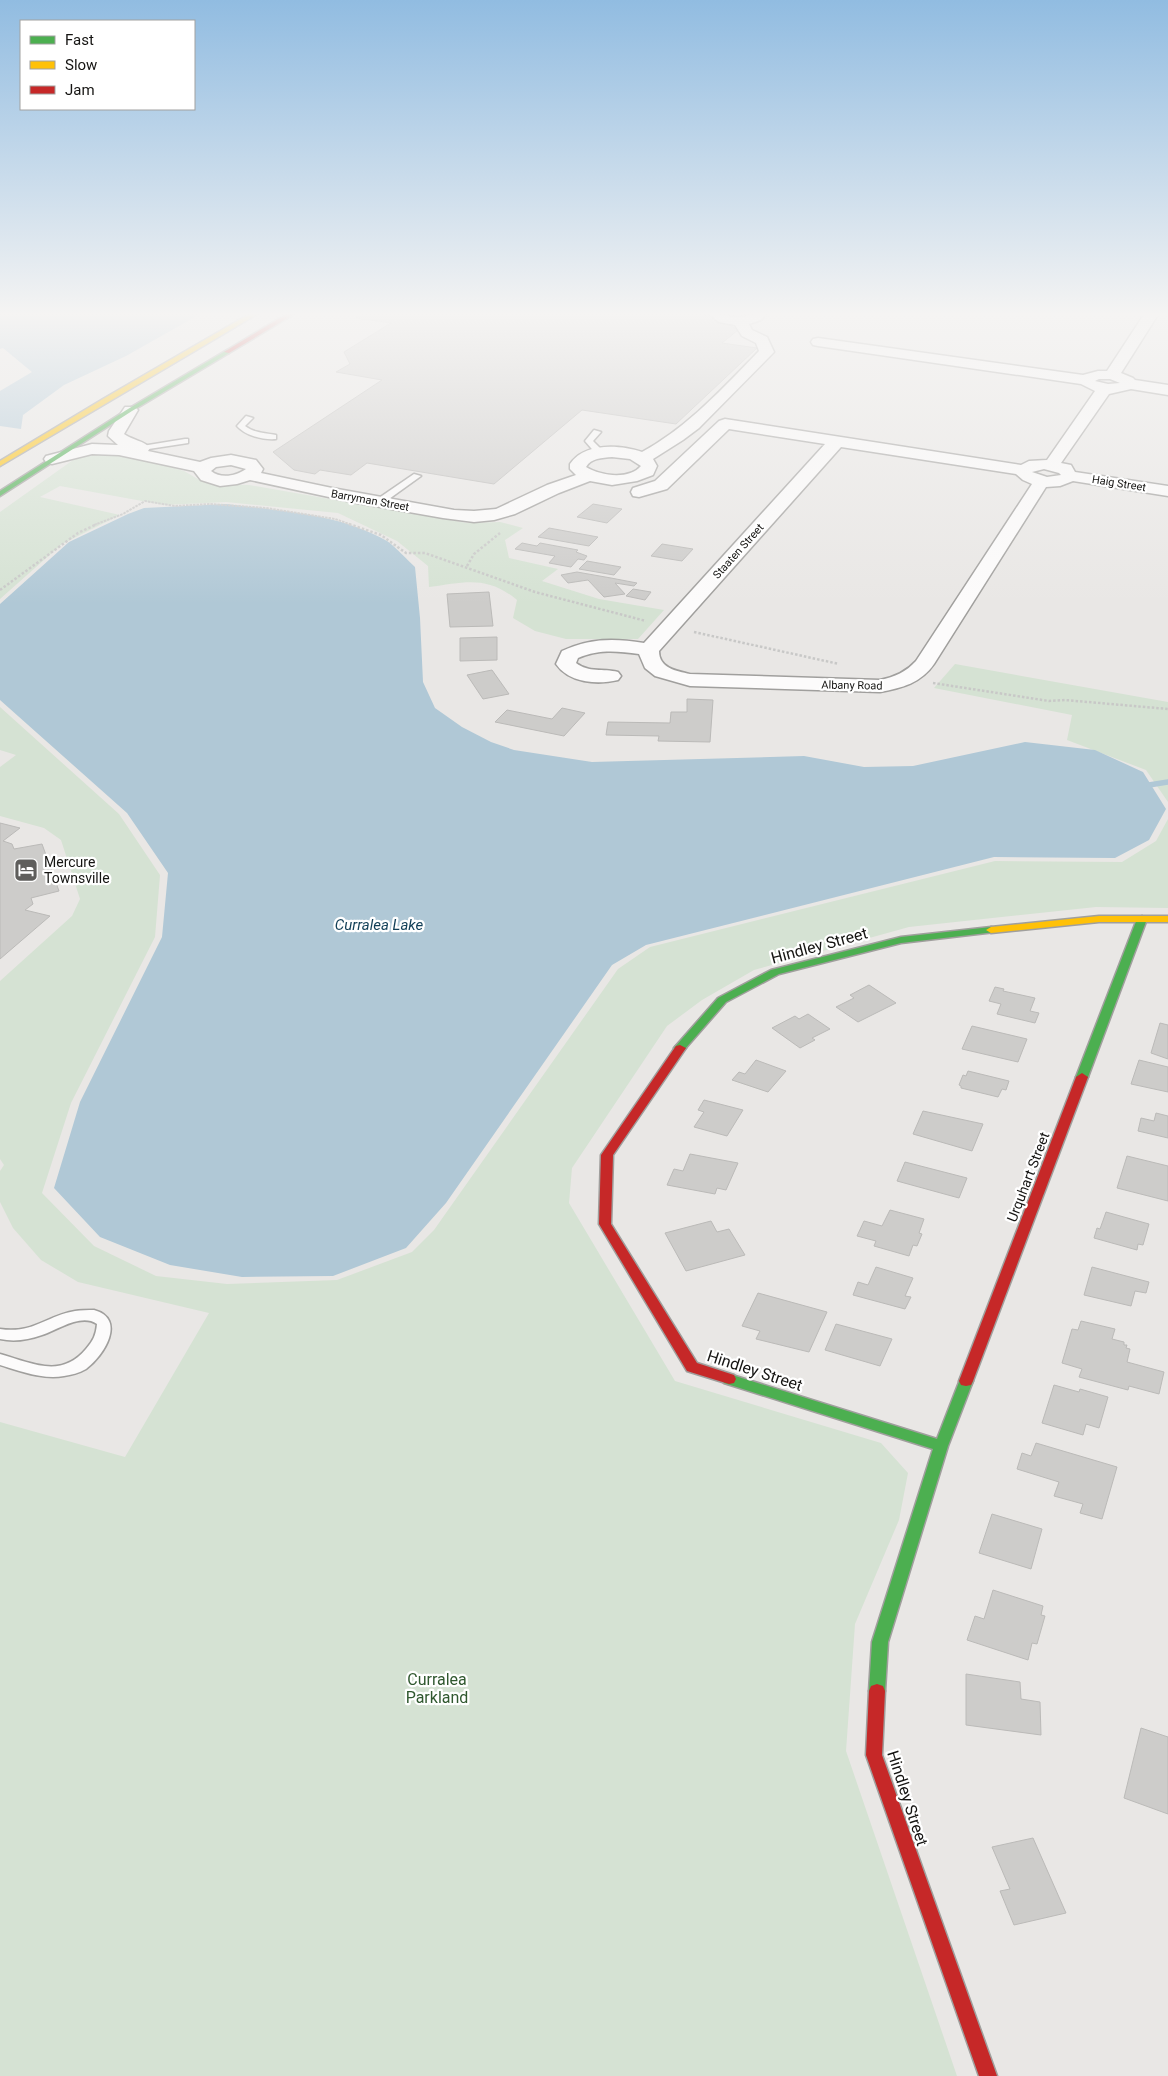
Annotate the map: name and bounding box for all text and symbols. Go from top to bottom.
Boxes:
legend [20,20,195,110]
text: Fast [65,31,94,49]
text: Slow [65,56,97,74]
text: Jam [65,81,95,99]
street label: Haig Street [1091,473,1147,494]
street label: Barryman Street [330,487,410,514]
street label: Staaten Street [710,521,767,581]
street label: Albany Road [821,678,883,693]
place label: Mercure Townsville [44,854,110,886]
hotel icon: Mercure Townsville [13,857,39,883]
water label: Curralea Lake [335,916,424,934]
street label: Hindley Street [769,923,869,967]
street label: Urquhart Street [1004,1130,1053,1224]
street label: Hindley Street [705,1346,805,1395]
park label: Curralea Parkland [406,1670,468,1707]
street label: Hindley Street [883,1748,932,1848]

